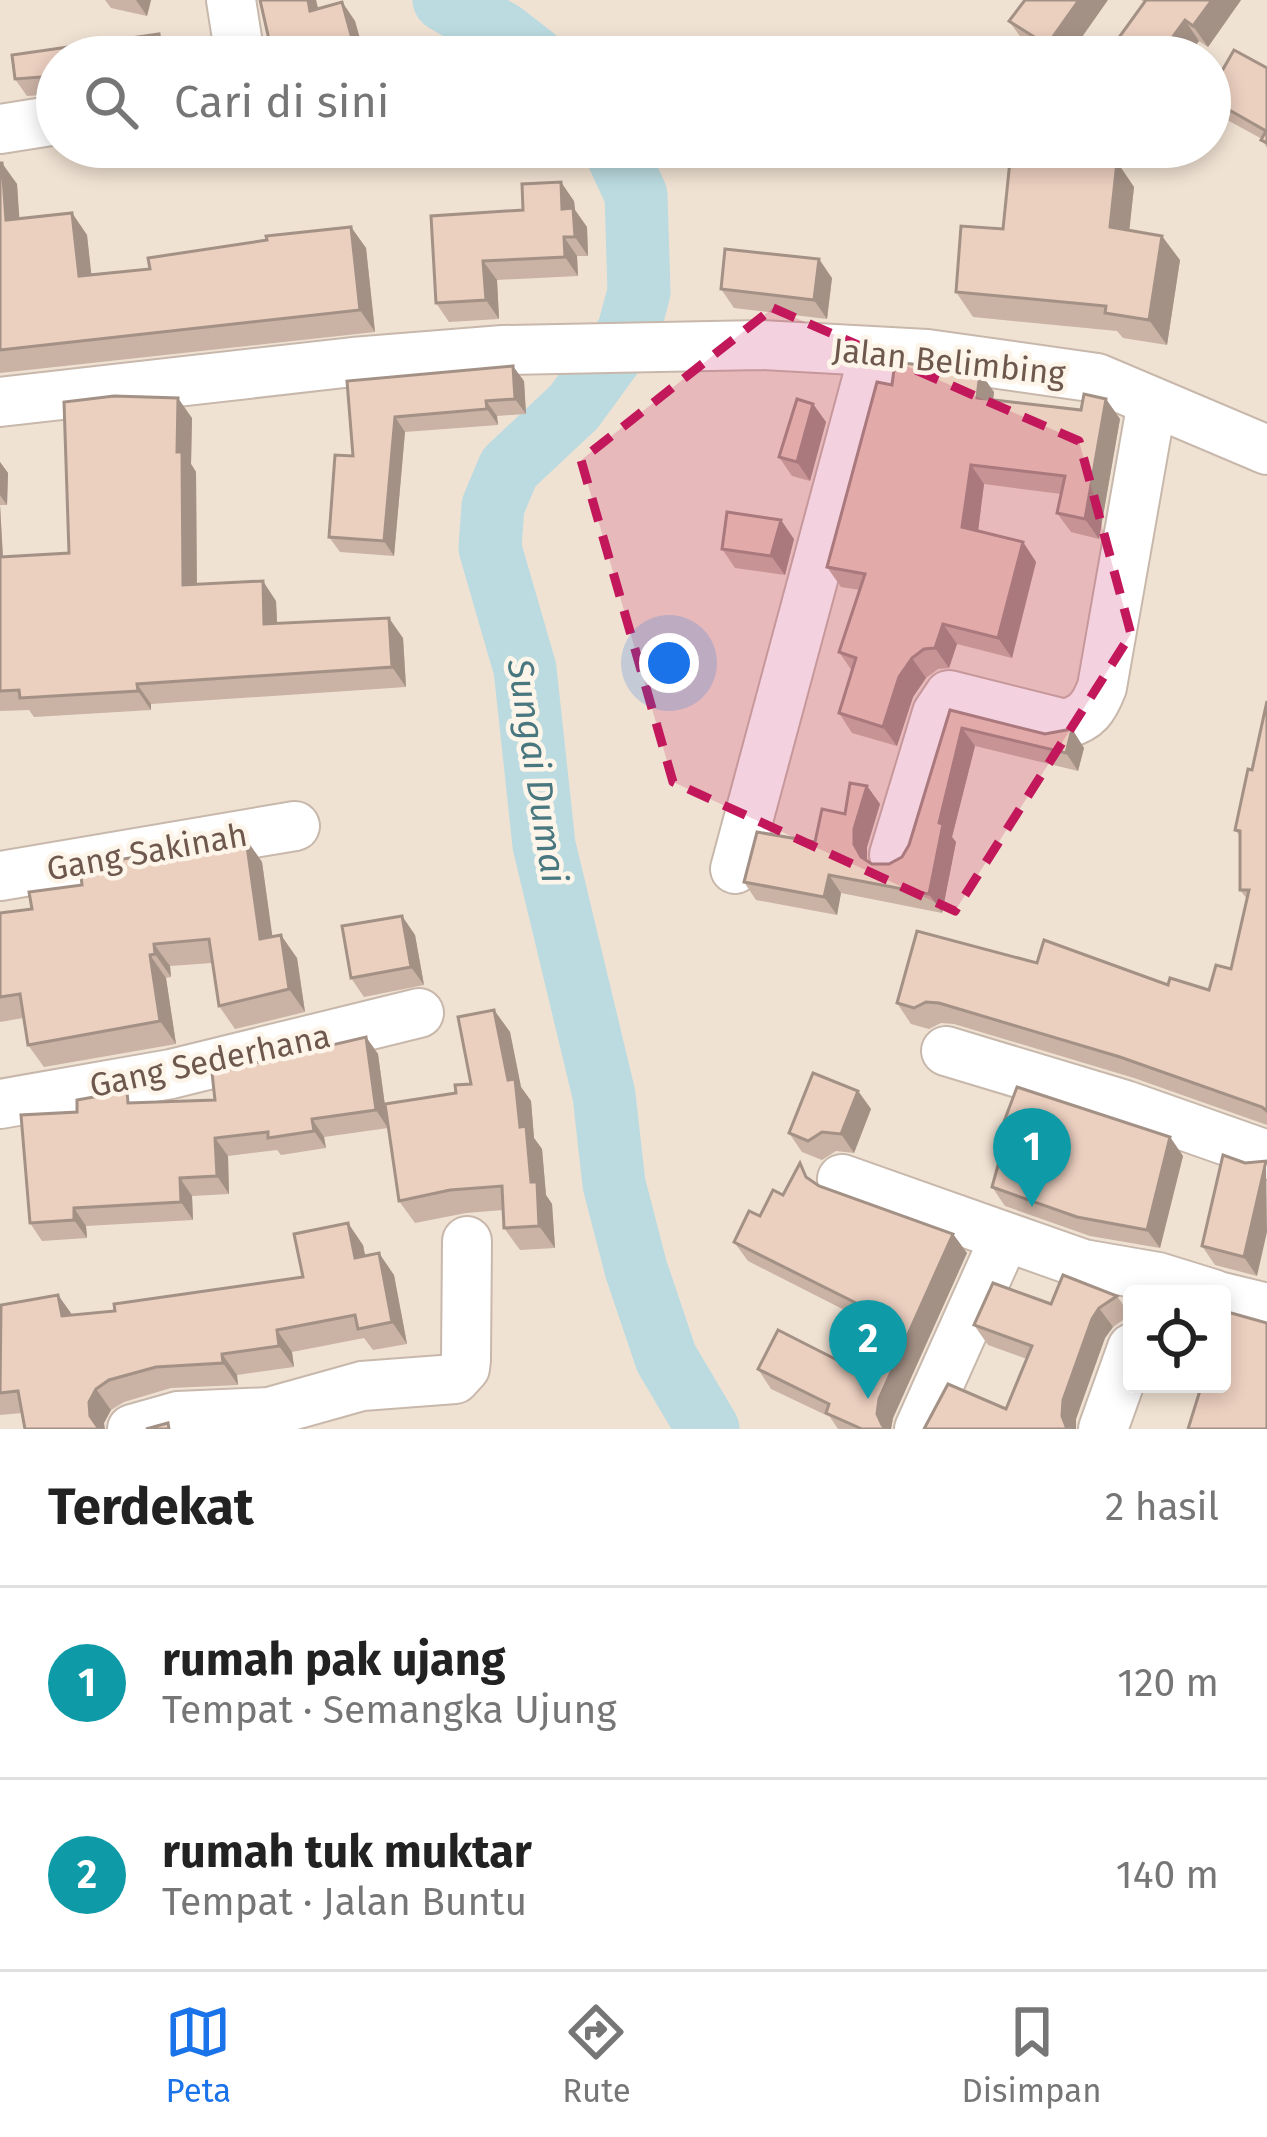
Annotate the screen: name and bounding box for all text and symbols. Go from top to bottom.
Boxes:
search box [36,36,1231,168]
icon: search [78,69,144,135]
text: Cari di sini [174,75,390,129]
street label: Jalan Belimbing [831,330,1068,394]
your location [639,633,699,693]
water label: Sungai Dumai [497,655,576,886]
street label: Gang Sakinah [44,815,250,889]
street label: Gang Sederhana [86,1016,334,1106]
pin: 1 [993,1108,1071,1207]
map controls [1123,1285,1231,1393]
button: locate [1123,1285,1231,1393]
pin: 2 [829,1300,907,1399]
text: Terdekat [48,1476,254,1538]
text: 2 hasil [1105,1484,1219,1530]
text: rumah pak ujang [162,1633,506,1687]
text: 1 [78,1660,96,1706]
text: 120 m [1117,1660,1219,1706]
text: Tempat · Semangka Ujung [162,1687,617,1733]
text: rumah tuk muktar [162,1825,532,1879]
text: 2 [77,1852,97,1898]
text: 140 m [1116,1852,1219,1898]
text: Tempat · Jalan Buntu [162,1879,527,1925]
tab: Peta [165,1999,231,2111]
tab: Rute [562,1999,631,2111]
tab: Disimpan [961,1999,1102,2111]

